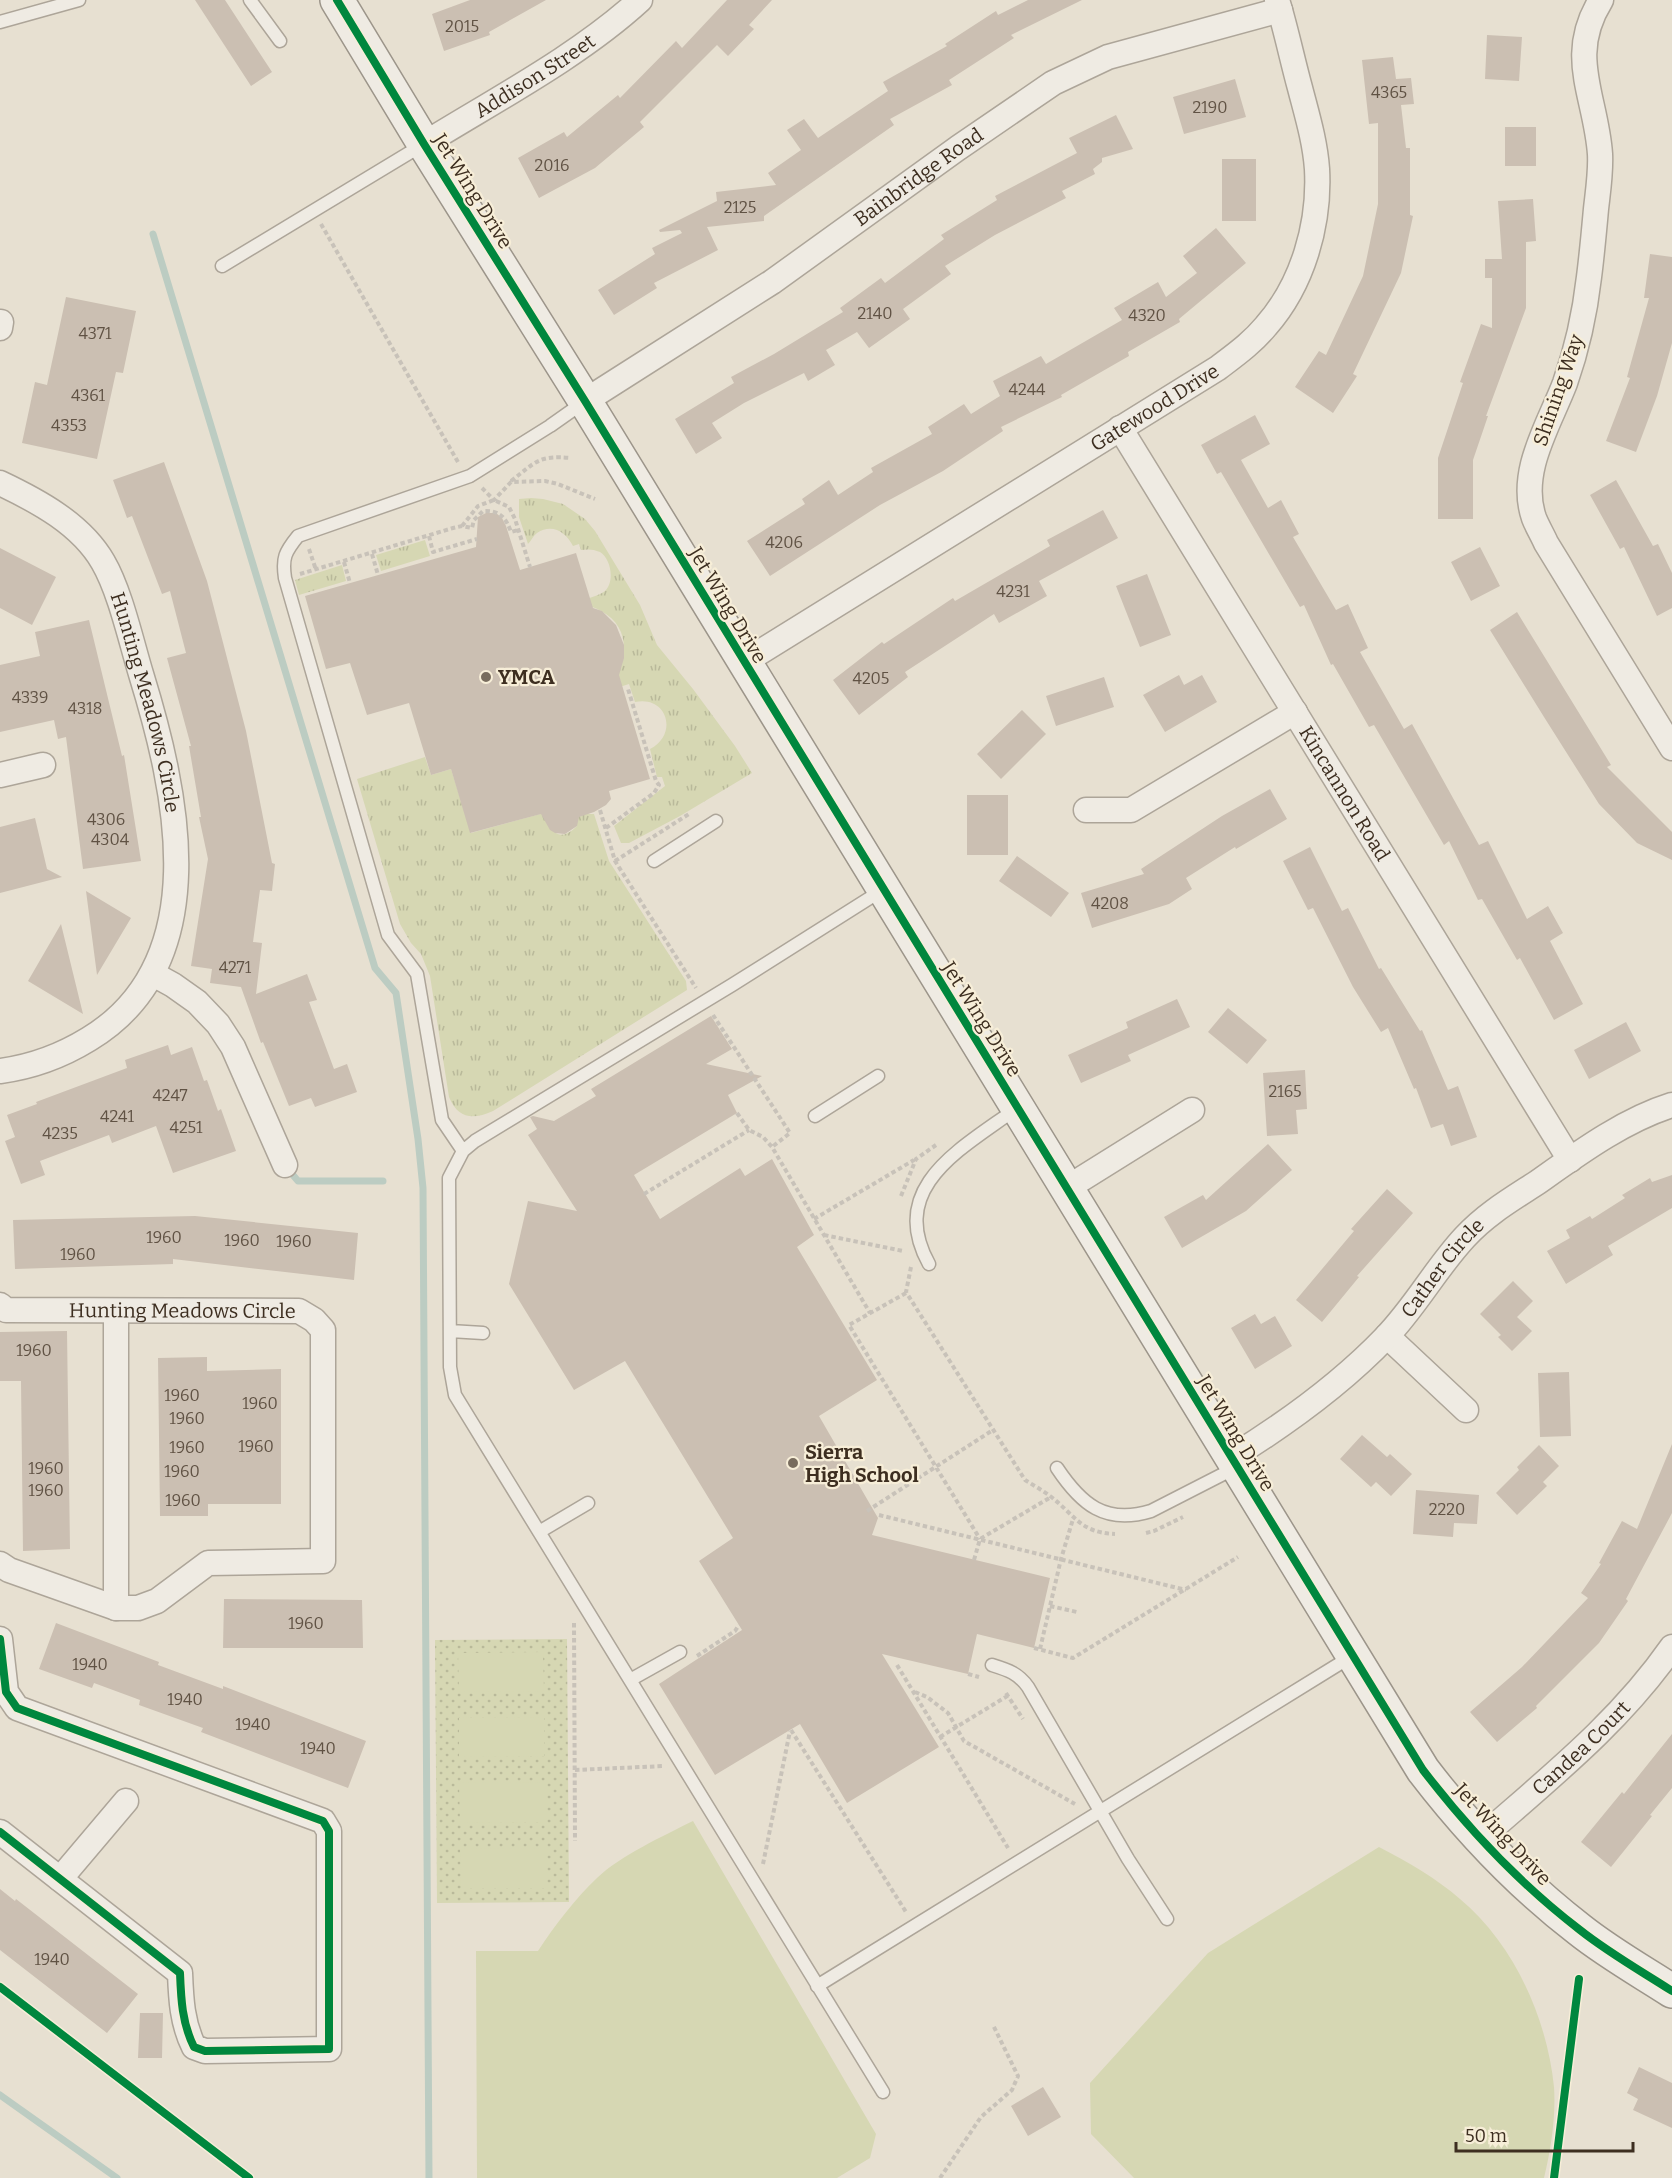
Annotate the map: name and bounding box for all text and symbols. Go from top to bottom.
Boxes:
house number: 2015 [445,17,479,36]
street label: Addison Street [470,29,600,123]
house number: 4365 [1371,83,1407,102]
house number: 2190 [1193,98,1227,117]
street label: Bainbridge Road [849,122,988,231]
street label: Jet Wing Drive [428,128,518,253]
house number: 2016 [535,156,569,175]
house number: 2125 [724,198,756,217]
house number: 2140 [858,304,892,323]
house number: 4320 [1128,306,1166,325]
house number: 4371 [78,324,112,343]
street label: Shining Way [1528,331,1588,449]
street label: Gatewood Drive [1086,359,1223,456]
house number: 4244 [1009,380,1046,399]
house number: 4361 [71,386,106,405]
house number: 4353 [51,416,87,435]
house number: 4206 [765,533,803,552]
street label: Jet Wing Drive [683,542,772,667]
house number: 4231 [996,582,1030,601]
street label: Hunting Meadows Circle [106,589,185,814]
place label: YMCA [498,665,555,689]
house number: 4205 [853,669,889,688]
marker: YMCA [479,670,493,684]
house number: 4339 [12,688,48,707]
house number: 4318 [68,699,102,718]
street label: Kincannon Road [1294,722,1395,865]
house number: 4306 [87,810,125,829]
house number: 4304 [91,830,130,849]
house number: 4208 [1091,894,1129,913]
street label: Jet Wing Drive [937,956,1027,1081]
house number: 4271 [219,958,252,977]
house number: 2165 [1269,1082,1301,1101]
house number: 4247 [152,1086,188,1105]
house number: 4241 [100,1107,134,1126]
house number: 4251 [170,1118,203,1137]
house number: 4235 [42,1124,78,1143]
street label: Cather Circle [1396,1213,1489,1322]
house number: 1960 [146,1228,182,1247]
house number: 1960 [224,1231,260,1250]
house number: 1960 [276,1232,312,1251]
house number: 1960 [60,1245,96,1264]
street label: Hunting Meadows Circle [69,1298,296,1323]
house number: 1960 [16,1341,52,1360]
street label: Jet Wing Drive [1191,1370,1280,1495]
house number: 1960 [164,1386,200,1405]
house number: 1960 [242,1394,278,1413]
house number: 1960 [169,1409,205,1428]
house number: 1960 [238,1437,274,1456]
house number: 1960 [169,1438,205,1457]
place label: Sierra High School [805,1440,919,1487]
marker: Sierra High School [786,1456,800,1470]
house number: 1960 [28,1459,64,1478]
house number: 1960 [164,1462,200,1481]
house number: 1960 [28,1481,64,1500]
house number: 1960 [165,1491,201,1510]
house number: 2220 [1429,1500,1465,1519]
house number: 1960 [288,1614,324,1633]
house number: 1940 [72,1655,108,1674]
house number: 1940 [167,1690,203,1709]
street label: Candea Court [1527,1696,1635,1800]
house number: 1940 [235,1715,271,1734]
house number: 1940 [300,1739,336,1758]
street label: Jet Wing Drive [1449,1777,1557,1890]
house number: 1940 [34,1950,70,1969]
scale bar [1456,2115,1633,2153]
text: 50 m [1465,2125,1507,2147]

